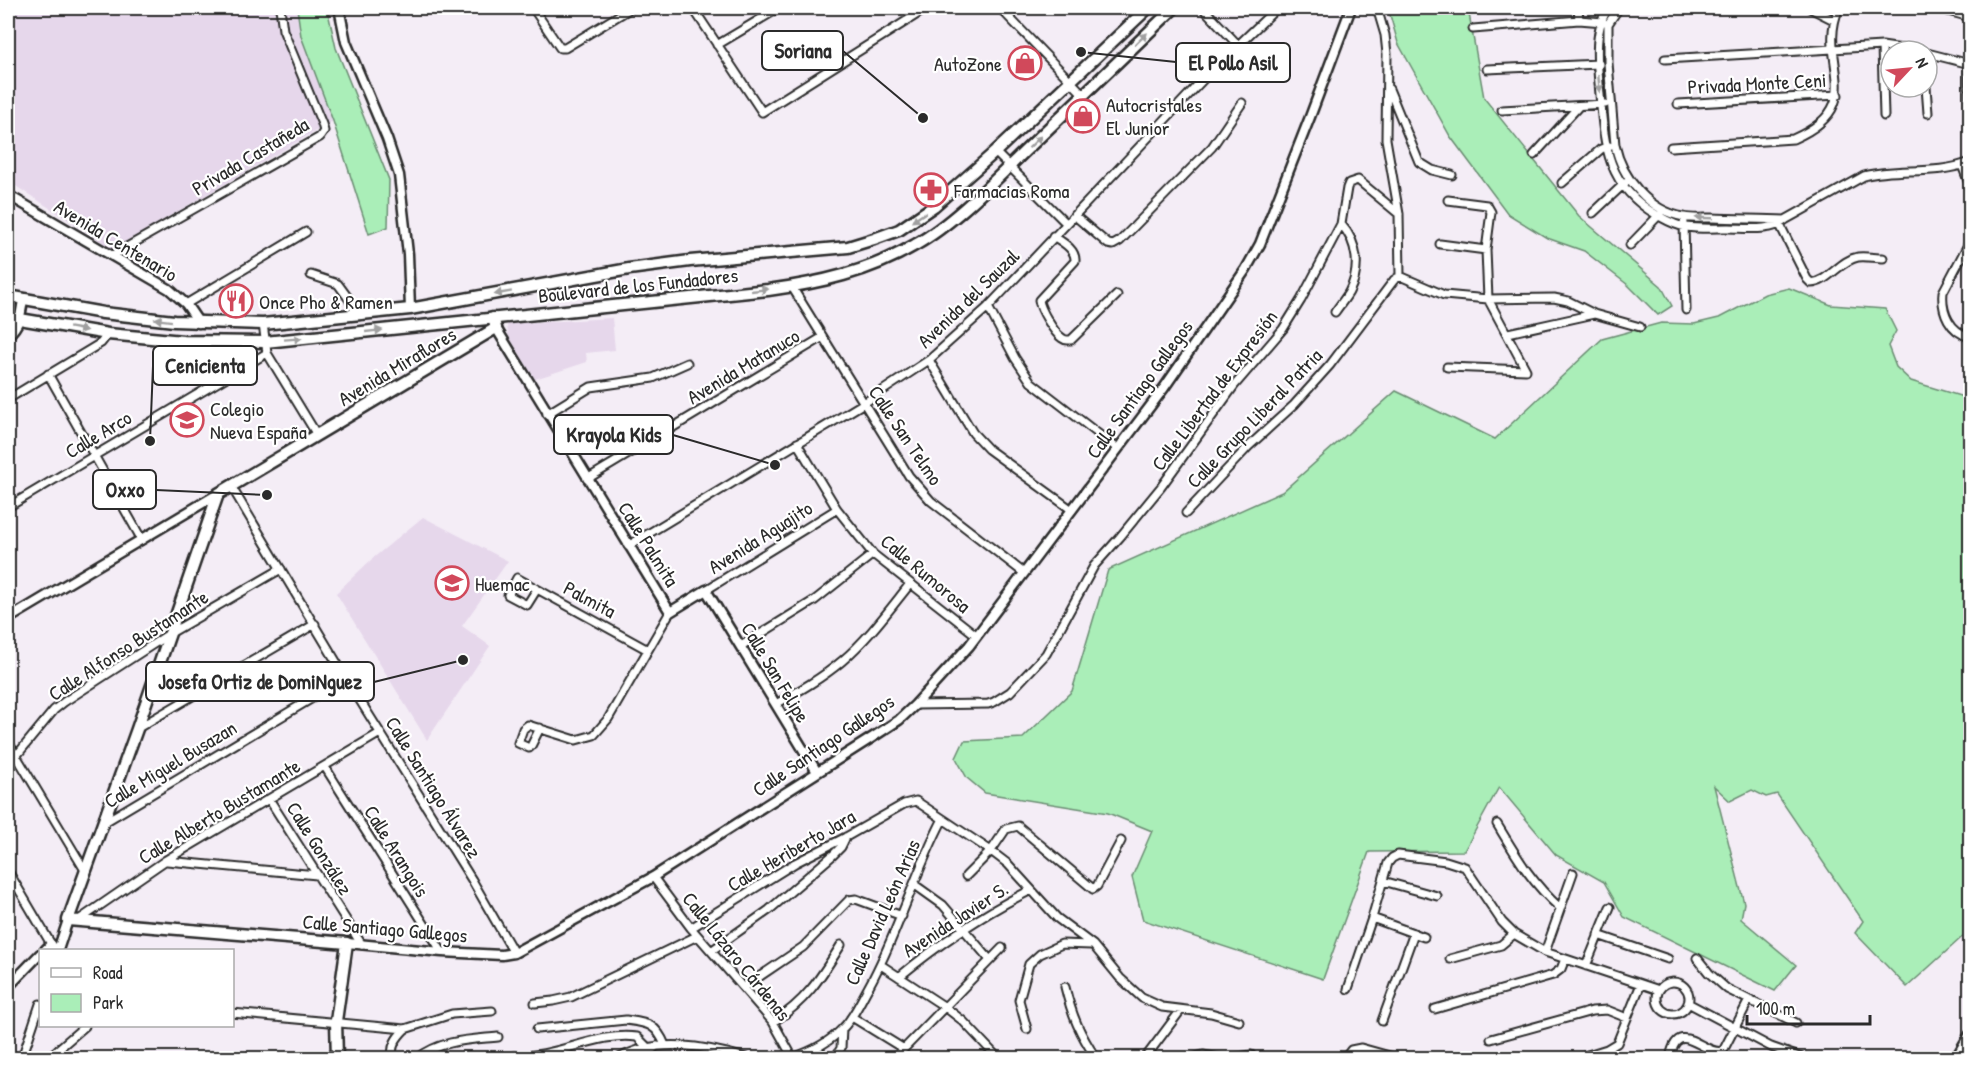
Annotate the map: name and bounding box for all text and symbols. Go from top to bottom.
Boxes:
callout: Soriana [762,31,843,70]
one-way arrow [1134,33,1148,47]
text: Soriana [775,36,832,65]
north arrow [1879,39,1939,99]
callout: El Pollo Asil [1176,43,1290,82]
shop icon: AutoZone [1007,45,1043,81]
text: El Pollo Asil [1188,48,1278,77]
place label: AutoZone [934,50,1002,77]
text: N [1911,54,1934,72]
street label: Privada Monte Ceni [1687,66,1827,100]
one-way arrow [1594,75,1604,94]
place label: Autocristales El Junior [1106,91,1202,141]
shop icon: Autocristales El Junior [1065,98,1101,134]
street label: Privada Castañeda [187,110,314,201]
one-way arrow [1027,135,1042,149]
pharmacy icon: Farmacias Roma [913,172,949,208]
place label: Farmacias Roma [953,177,1070,204]
street label: Avenida Centenario [49,193,183,287]
one-way arrow [911,211,927,223]
one-way arrow [1694,213,1713,223]
street label: Avenida del Sauzal [911,242,1025,354]
street label: Boulevard de los Fundadores [537,261,740,309]
restaurant icon: Once Pho & Ramen [218,283,254,319]
one-way arrow [751,285,770,295]
place label: Once Pho & Ramen [259,288,393,315]
one-way arrow [493,289,512,298]
street label: Calle Libertad de Expresión [1145,304,1283,476]
street label: Calle Santiago Gallegos [1079,314,1199,464]
one-way arrow [153,315,172,325]
street label: Avenida Miraflores [333,320,461,412]
street label: Avenida Matanuco [682,322,804,410]
one-way arrow [68,325,87,334]
one-way arrow [365,327,384,336]
one-way arrow [284,335,303,344]
street label: Calle Grupo Liberal Patria [1180,342,1328,494]
callout: Cenicienta [153,346,257,385]
text: Cenicienta [165,351,246,380]
street label: Calle San Telmo [863,380,949,490]
place label: Colegio Nueva España [210,395,307,445]
school or university icon: Colegio Nueva España [169,402,205,438]
street label: Calle Arco [60,404,136,464]
callout: Krayola Kids [554,415,673,454]
text: Krayola Kids [566,420,662,450]
callout: Oxxo [93,470,156,509]
text: Oxxo [106,475,145,504]
street label: Avenida Aguajito [703,494,817,580]
street label: Calle Palmita [612,496,686,592]
street label: Calle Rumorosa [875,527,977,619]
school or university icon: Huemac [434,565,470,601]
place label: Huemac [475,570,530,597]
street label: Palmita [559,574,621,624]
street label: Calle Alfonso Bustamante [43,583,213,707]
street label: Calle San Felipe [735,617,817,727]
callout: Josefa Ortiz de DomiNguez [146,662,374,701]
text: Josefa Ortiz de DomiNguez [158,667,362,697]
street label: Calle Santiago Gallegos [747,687,899,802]
street label: Calle Santiago Álvarez [380,711,489,863]
street label: Calle Miguel Busazan [99,714,241,814]
street label: Calle Alberto Bustamante [133,752,305,870]
street label: Calle González [281,796,359,900]
street label: Calle Arangois [358,800,436,902]
street label: Calle Heriberto Jara [722,802,860,898]
street label: Calle David León Arias [838,835,926,989]
street label: Avenida Javier S. [897,875,1013,963]
street label: Calle Lázaro Cárdenas [677,886,798,1026]
street label: Calle Santiago Gallegos [301,907,469,949]
legend [39,949,234,1027]
text: Road [93,960,123,985]
scale bar [1747,988,1870,1026]
text: Park [93,990,124,1015]
text: 100 m [1756,996,1795,1021]

